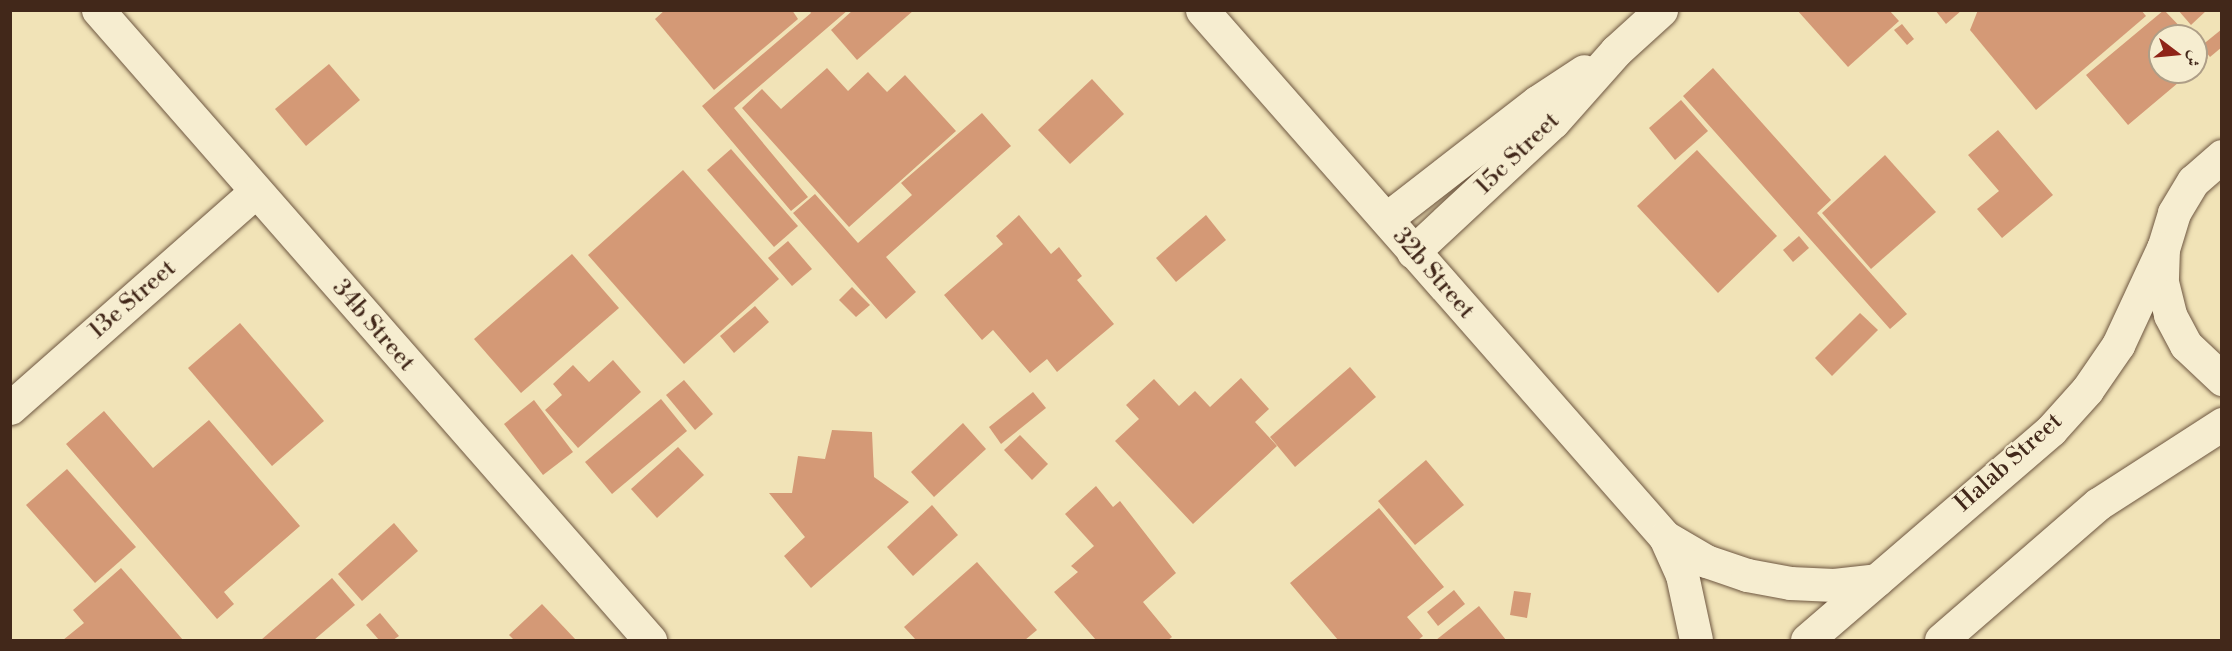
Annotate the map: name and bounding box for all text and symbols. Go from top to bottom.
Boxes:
north arrow [2148,24,2208,84]
text: ش [2182,48,2205,69]
street label: 15c Street [1470,107,1566,201]
street label: 32b Street [1386,223,1480,325]
street label: 13e Street [84,254,182,346]
street label: 34b Street [325,274,421,378]
street label: Halab Street [1949,407,2069,519]

